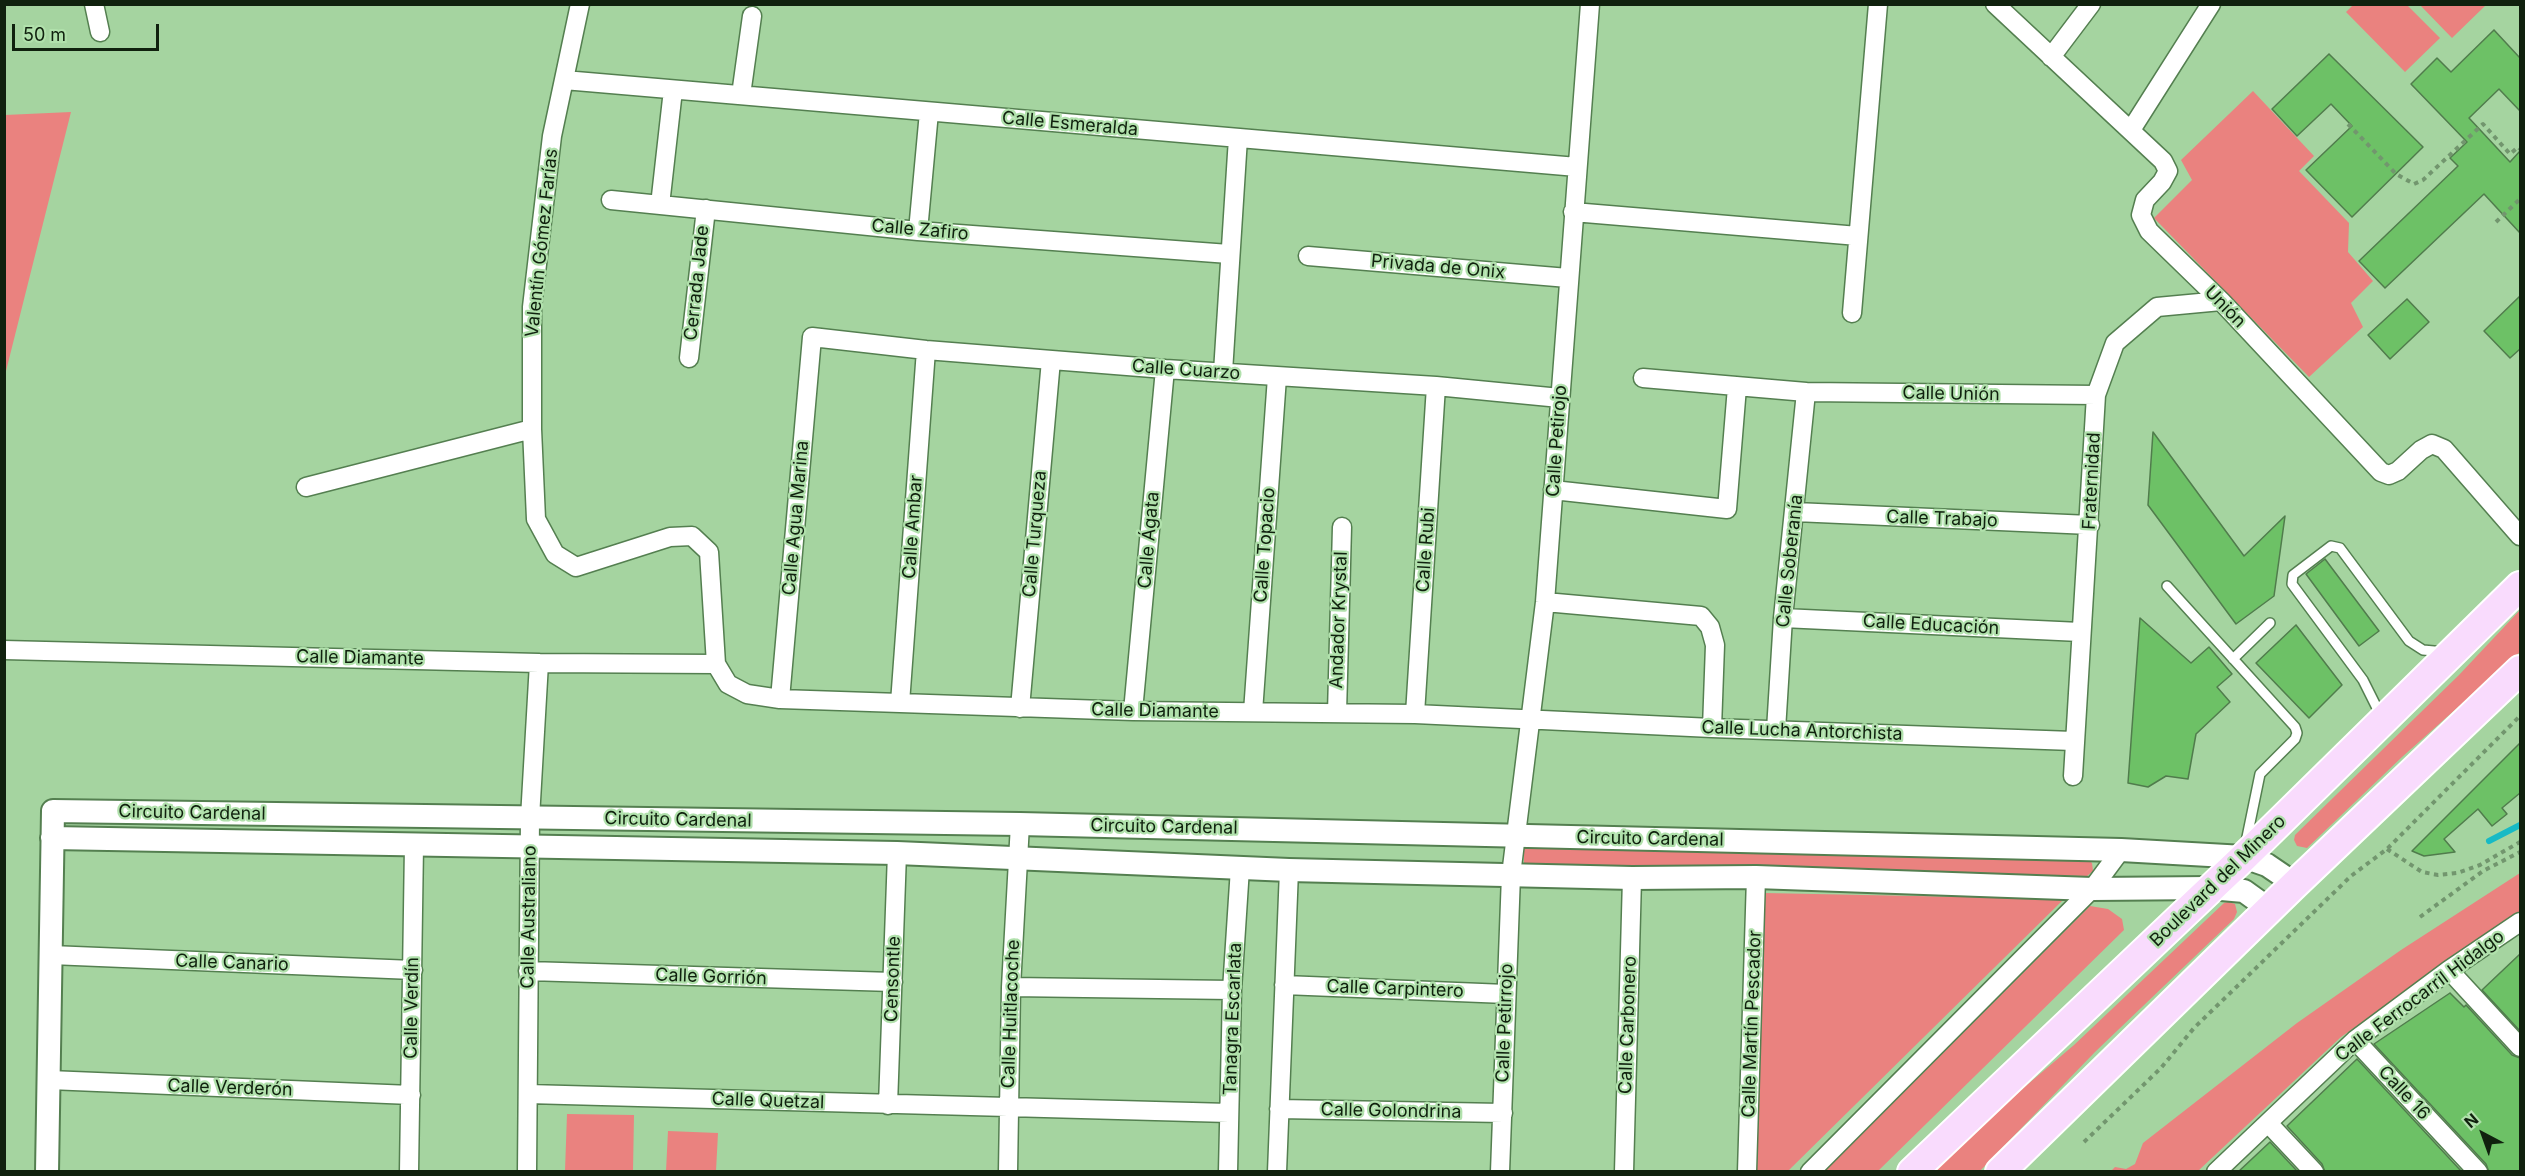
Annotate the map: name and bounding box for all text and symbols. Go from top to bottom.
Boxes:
scale bar [15,12,162,50]
text: 50 m [23,24,66,45]
street label: Calle Esmeralda [1001,107,1139,141]
street label: Valentín Gómez Farías [521,148,563,338]
street label: Calle Zafiro [871,215,969,245]
street label: Cerrada Jade [680,224,714,342]
street label: Privada de Onix [1370,250,1506,284]
street label: Unión [2200,282,2250,332]
street label: Calle Cuarzo [1131,355,1241,385]
street label: Calle Unión [1902,382,2000,406]
street label: Calle Petirojo [1542,384,1572,498]
street label: Fraternidad [2079,432,2105,530]
street label: Calle Agua Marina [778,440,814,596]
street label: Calle Turqueza [1019,470,1051,598]
street label: Calle Ambar [899,474,927,580]
street label: Calle Topacio [1250,487,1280,603]
street label: Calle Ágata [1134,491,1164,589]
street label: Calle Soberanía [1772,494,1808,628]
street label: Calle Trabajo [1886,506,1998,532]
street label: Calle Rubi [1412,507,1440,593]
street label: Andador Krystal [1326,551,1352,689]
street label: Calle Educación [1862,611,2000,639]
street label: Calle Diamante [296,646,424,670]
street label: Calle Diamante [1091,699,1219,723]
street label: Calle Lucha Antorchista [1701,717,1903,745]
street label: Circuito Cardenal [118,801,266,825]
street label: Circuito Cardenal [604,808,752,832]
street label: Boulevard del Minero [2146,811,2290,951]
street label: Circuito Cardenal [1090,815,1238,839]
street label: Circuito Cardenal [1576,827,1724,851]
street label: Calle Australiano [517,845,541,989]
street label: Calle Ferrocarril Hidalgo [2331,925,2509,1067]
street label: Calle Martín Pescador [1738,930,1766,1118]
street label: Censontle [881,936,905,1022]
street label: Calle Huitlacoche [998,939,1024,1089]
street label: Tanagra Escarlata [1220,942,1246,1096]
street label: Calle Canario [175,950,289,976]
street label: Calle Carbonero [1615,956,1641,1094]
street label: Calle Verdín [400,957,424,1059]
street label: Calle Petirrojo [1492,963,1518,1083]
street label: Calle Gorrión [655,964,767,990]
street label: Calle Carpintero [1326,976,1464,1002]
street label: Calle 16 [2374,1061,2434,1125]
street label: Calle Verderón [167,1075,293,1101]
street label: Calle Quetzal [711,1088,825,1114]
street label: Calle Golondrina [1320,1099,1462,1123]
north arrow [2453,1104,2513,1164]
text: N [2460,1109,2482,1132]

